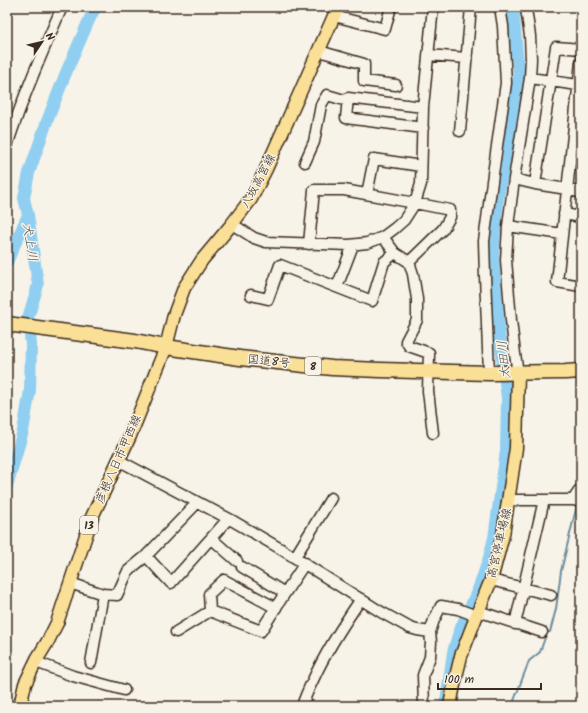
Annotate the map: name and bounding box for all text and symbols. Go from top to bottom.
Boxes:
north arrow [22,22,62,62]
text: N [40,29,59,45]
street label: 八坂高宮線 [236,150,281,212]
water label: 犬上川 [16,221,43,263]
water label: 太田川 [492,339,517,380]
street label: 国道8号 [246,350,291,373]
road number: 8 [305,357,321,375]
street label: 彦根八日市甲西線 [90,411,147,507]
street label: 高宮停車場線 [482,506,517,580]
road number: 13 [80,516,98,534]
scale bar [438,665,541,691]
text: 100 m [444,670,475,689]

